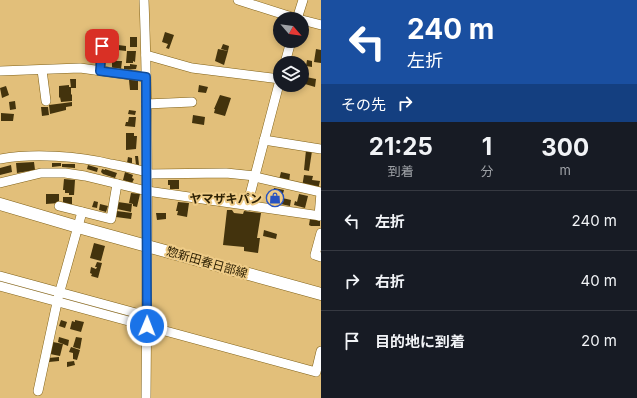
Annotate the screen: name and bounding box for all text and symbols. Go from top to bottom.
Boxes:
north arrow [273,12,309,48]
map controls [273,12,309,92]
text: 240 m [407,12,494,46]
icon: left [341,16,393,68]
pin [85,29,119,63]
icon: arrive [91,35,113,57]
text: 左折 [407,50,443,71]
button: layers [273,56,309,92]
icon: right [394,92,416,114]
text: その先 [341,95,386,114]
text: 21:25 [369,132,433,161]
text: 1 [482,132,492,161]
text: 300 [541,133,589,162]
text: m [560,162,571,178]
text: 到着 [388,163,414,179]
text: 分 [481,163,494,179]
shop icon: ヤマザキパン [265,188,285,208]
place label: ヤマザキパン [189,191,262,206]
icon: left [341,210,363,232]
text: 240 m [572,211,617,230]
text: 左折 [375,212,405,231]
street label: 惣新田春日部線 [165,243,249,281]
icon: right [341,270,363,292]
text: 40 m [580,271,617,290]
text: 右折 [375,272,405,291]
position arrow [126,305,168,347]
icon: arrive [341,330,363,352]
text: 20 m [581,331,617,350]
text: 目的地に到着 [375,332,465,351]

